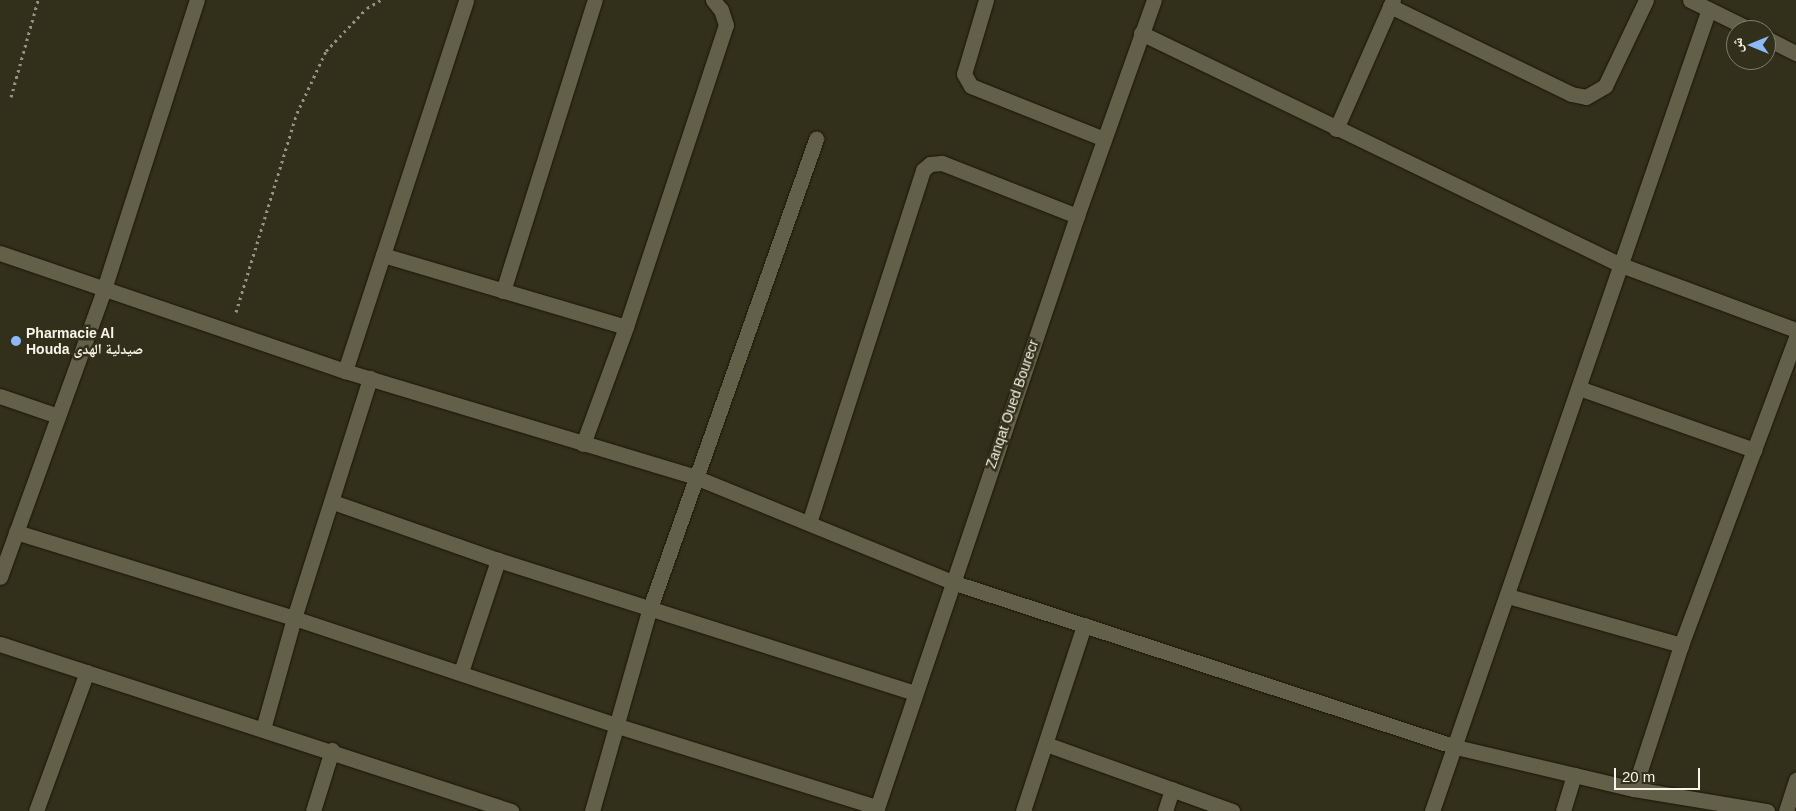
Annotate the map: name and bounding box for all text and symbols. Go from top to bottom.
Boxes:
north arrow [1726,20,1776,70]
text: ش [1729,38,1745,52]
place label: Pharmacie Al Houda صيدلية الهدى [26,325,143,358]
marker: Pharmacie Al Houda صيدلية الهدى [10,335,22,347]
street label: Zanqat Oued Bourecr [982,338,1042,470]
scale bar [1616,758,1702,790]
text: 20 m [1622,768,1655,785]

